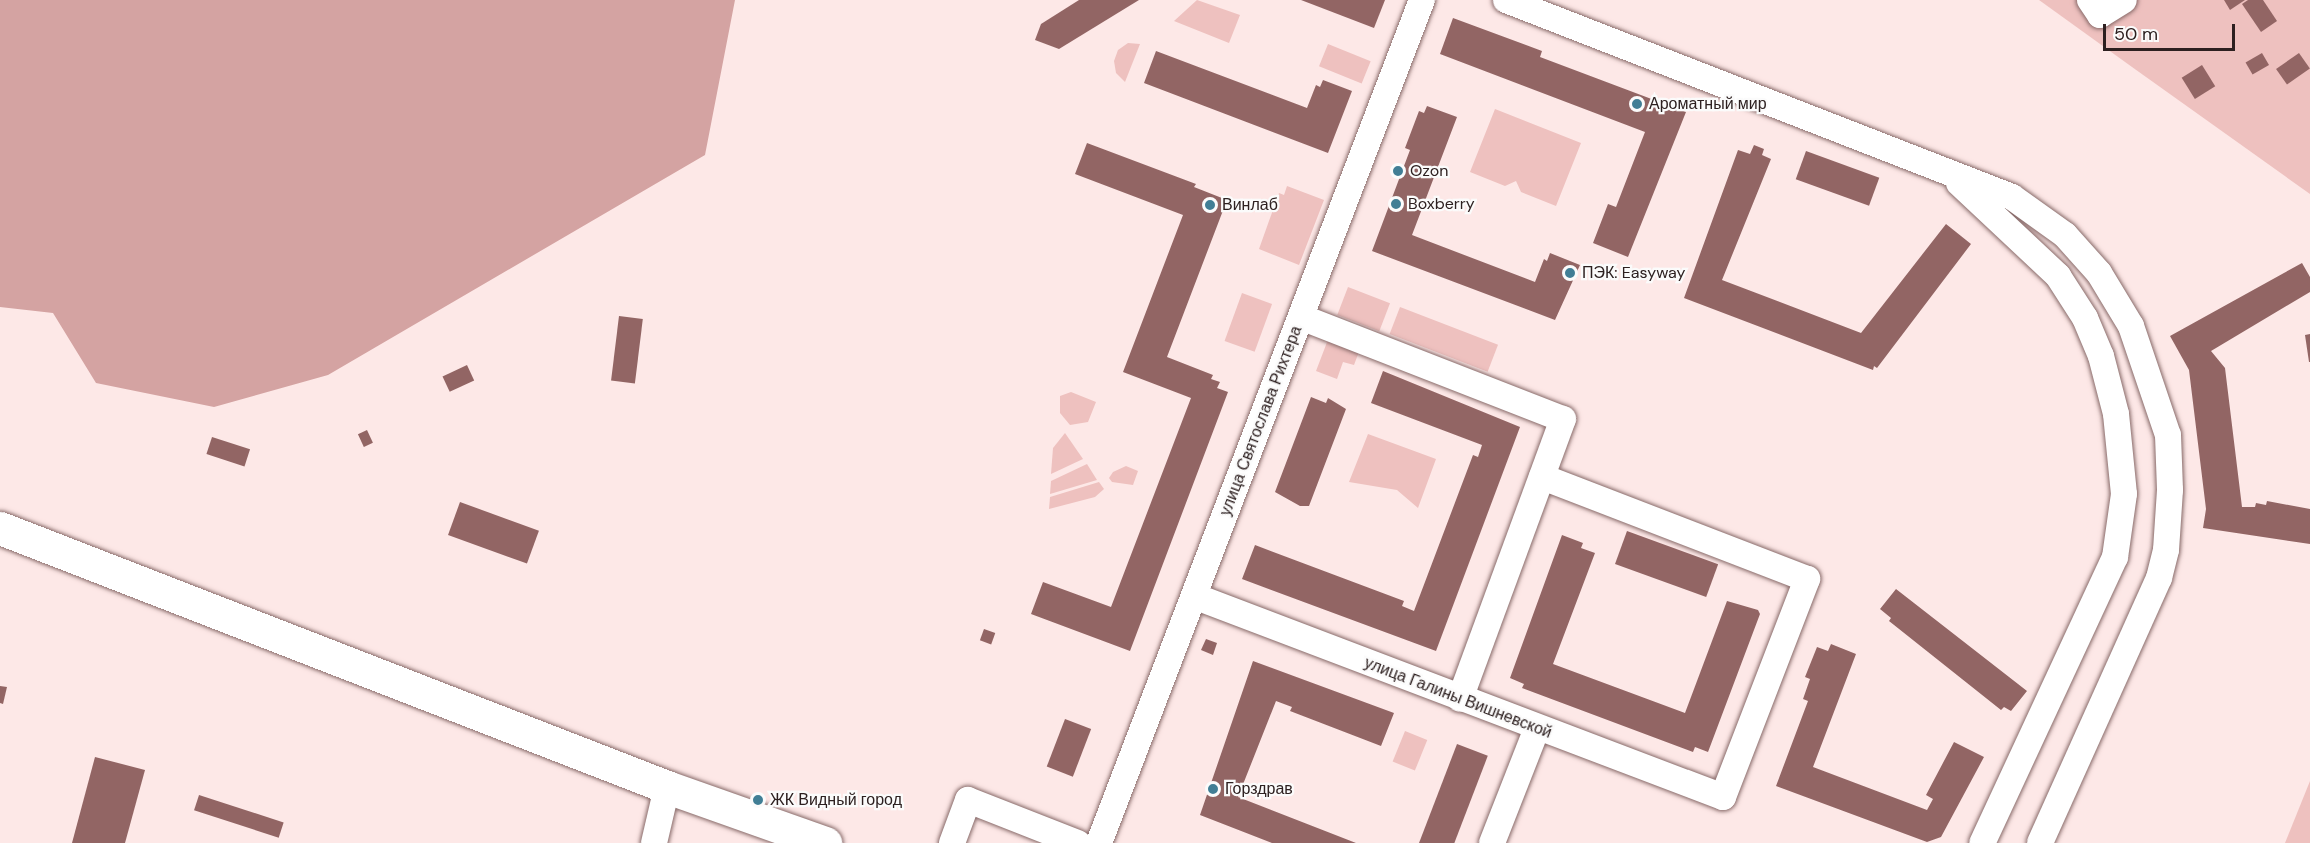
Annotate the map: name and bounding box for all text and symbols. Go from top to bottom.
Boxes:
scale bar [2106,12,2238,50]
text: 50 m [2114,22,2158,46]
place label: Ароматный мир [1649,94,1767,114]
marker: Ароматный мир [1630,97,1644,111]
place label: Ozon [1410,161,1448,181]
marker: Ozon [1391,164,1405,178]
place label: Boxberry [1408,194,1475,214]
place label: Винлаб [1222,195,1278,215]
marker: Boxberry [1389,197,1403,211]
marker: Винлаб [1203,198,1217,212]
place label: ПЭК: Easyway [1582,263,1685,283]
marker: ПЭК: Easyway [1563,266,1577,280]
street label: улица Святослава Рихтера [1216,323,1306,519]
street label: улица Галины Вишневской [1362,653,1554,743]
place label: Горздрав [1225,779,1293,799]
marker: Горздрав [1206,782,1220,796]
place label: ЖК Видный город [770,790,902,810]
marker: ЖК Видный город [751,793,765,807]

